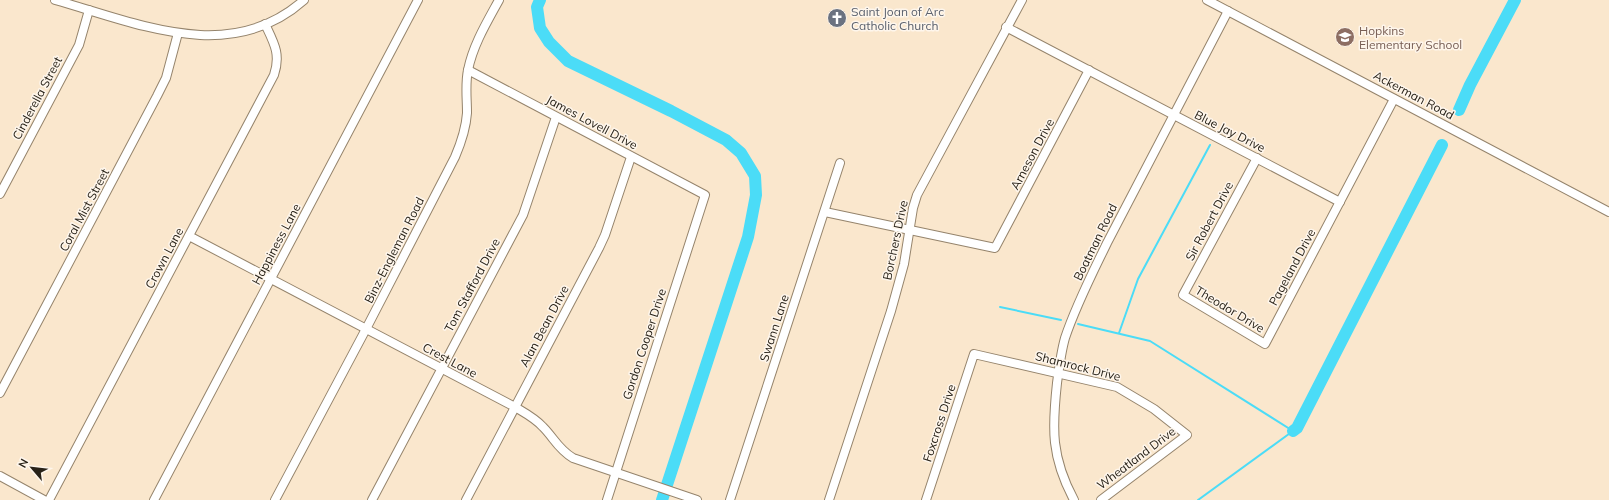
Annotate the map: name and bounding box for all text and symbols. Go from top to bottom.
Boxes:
place label: Saint Joan of Arc Catholic Church [851,4,944,33]
church icon: Saint Joan of Arc Catholic Church [826,7,848,29]
place label: Hopkins Elementary School [1359,23,1462,52]
school or university icon: Hopkins Elementary School [1334,26,1356,48]
street label: Cinderella Street [9,54,65,142]
street label: Ackerman Road [1371,68,1457,122]
street label: James Lovell Drive [544,92,640,152]
street label: Blue Jay Drive [1192,107,1268,155]
street label: Arneson Drive [1007,116,1057,192]
street label: Coral Mist Street [56,166,112,254]
street label: Sir Robert Drive [1182,179,1236,263]
street label: Binz-Engleman Road [361,194,427,306]
street label: Borchers Drive [879,199,911,281]
street label: Happiness Lane [248,201,304,287]
street label: Boatman Road [1070,201,1120,283]
street label: Crown Lane [142,225,186,291]
street label: Pageland Drive [1265,226,1319,308]
street label: Tom Stafford Drive [441,236,503,334]
street label: Theodor Drive [1193,282,1267,336]
street label: Alan Bean Drive [516,283,572,369]
street label: Gordon Cooper Drive [619,287,669,401]
street label: Swann Lane [756,293,792,363]
street label: Crest Lane [420,339,480,381]
street label: Shamrock Drive [1034,348,1122,384]
street label: Foxcross Drive [919,382,959,464]
street label: Wheatland Drive [1094,424,1178,492]
north arrow [12,448,52,488]
text: N [15,456,31,470]

